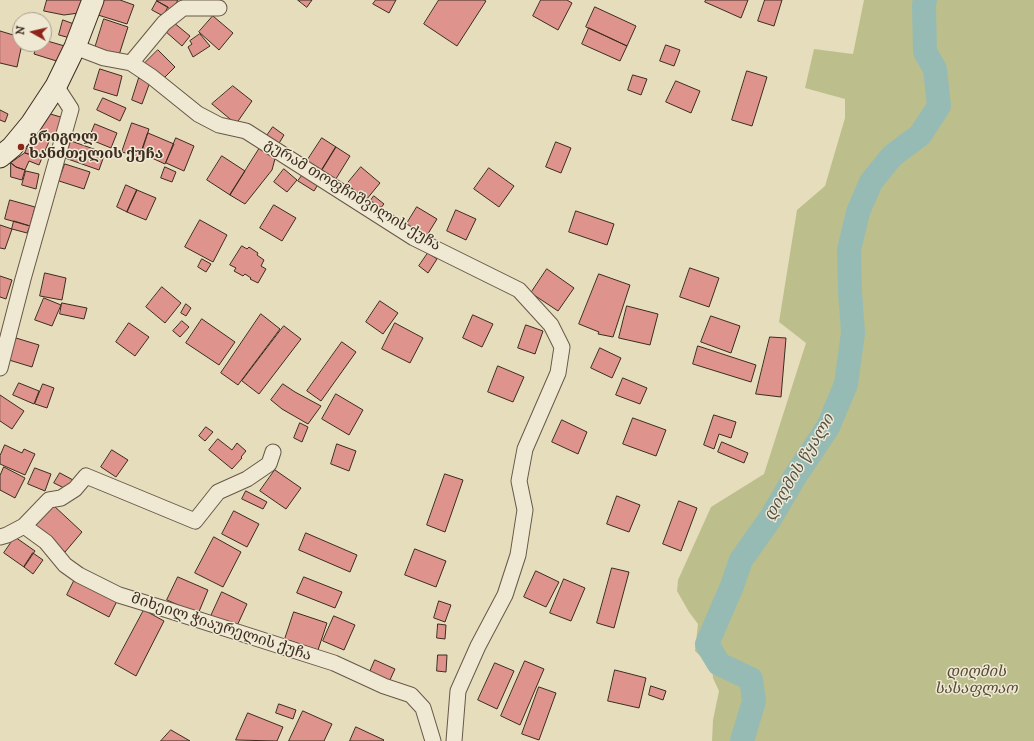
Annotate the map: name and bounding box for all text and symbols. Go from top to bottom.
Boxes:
north arrow [12,12,52,52]
text: N [14,25,29,36]
place label: გრიგოლ ხანძთელის ქუჩა [29,129,163,164]
street label: გურამ თოფჩიშვილის ქუჩა [261,136,443,256]
marker: გრიგოლ ხანძთელის ქუჩა [16,142,26,152]
water label: დიღმის წყალი [761,411,839,525]
street label: მიხეილ ჭიაურელის ქუჩა [128,590,314,666]
park label: დიღმის სასაფლაო [934,664,1018,699]

